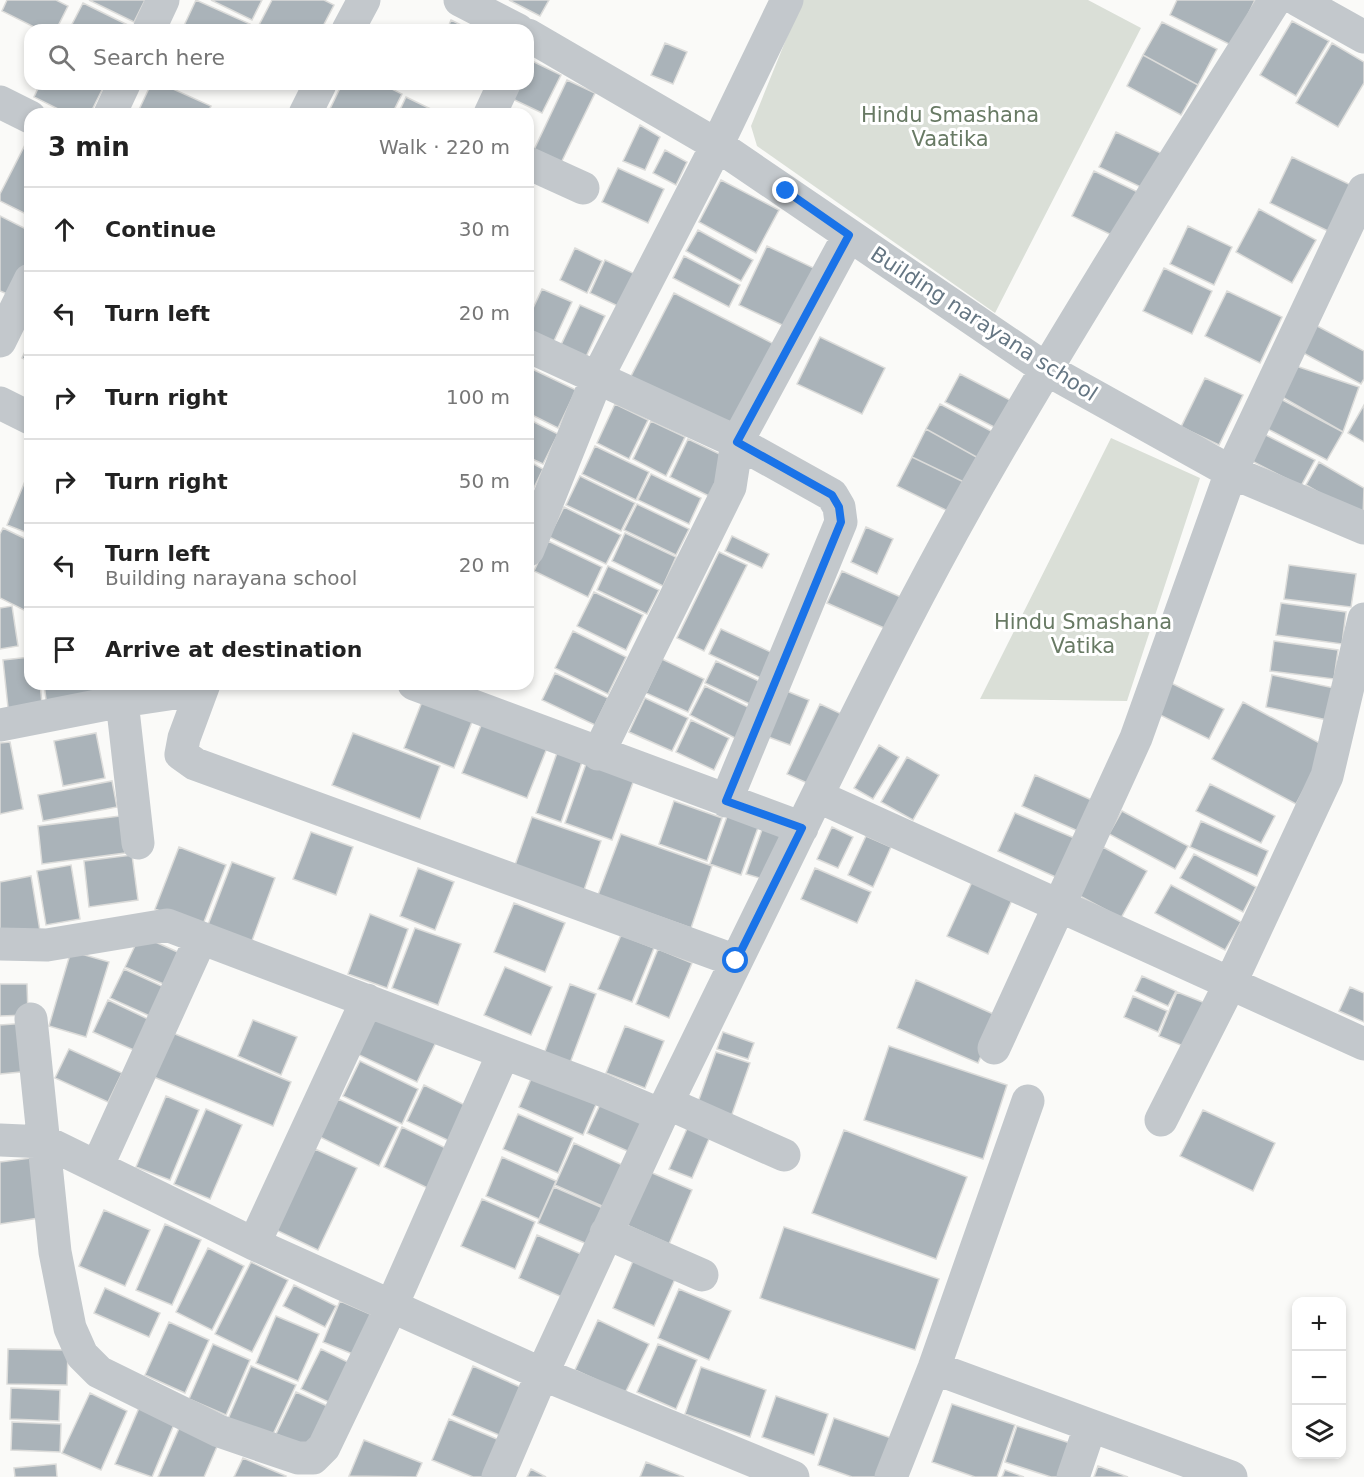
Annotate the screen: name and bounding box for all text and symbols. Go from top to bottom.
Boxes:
search box [24,24,534,90]
icon: search [45,41,78,74]
text: Search here [93,45,225,70]
park label: Hindu Smashana Vaatika [861,103,1039,151]
text: 3 min [48,132,130,162]
text: Walk · 220 m [379,135,510,159]
route end [772,177,798,203]
icon: ahead [48,213,81,246]
text: Continue [105,217,216,242]
text: 30 m [459,217,510,241]
street label: Building narayana school [866,242,1102,406]
icon: left [48,297,81,330]
text: Turn left [105,301,210,326]
text: 20 m [459,301,510,325]
icon: right [48,381,81,414]
text: Turn right [105,385,228,410]
text: 100 m [446,385,510,409]
icon: right [48,465,81,498]
text: Turn right [105,469,228,494]
text: 50 m [459,469,510,493]
text: Turn left [105,541,210,566]
icon: left [48,549,81,582]
text: 20 m [459,553,510,577]
text: Building narayana school [105,566,357,590]
park label: Hindu Smashana Vatika [994,610,1172,658]
icon: arrive [48,633,81,666]
text: Arrive at destination [105,637,362,662]
route start [722,947,748,973]
map controls [1292,1297,1346,1459]
button: + [1292,1297,1346,1351]
button: − [1292,1351,1346,1405]
button: layers [1292,1405,1346,1459]

